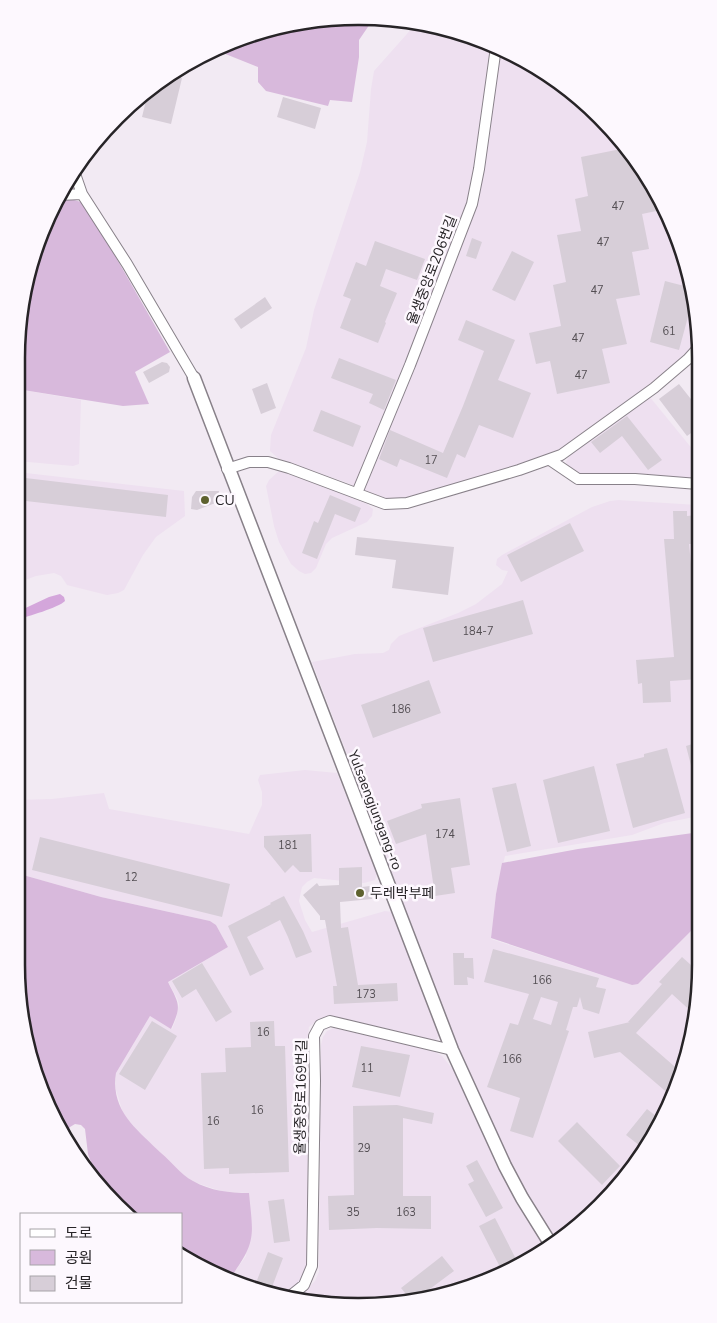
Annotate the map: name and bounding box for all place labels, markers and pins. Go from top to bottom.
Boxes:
place label: CU [215,491,235,510]
marker: CU [199,494,211,506]
place label: 두레박부페 [370,884,434,903]
marker: 두레박부페 [354,887,366,899]

